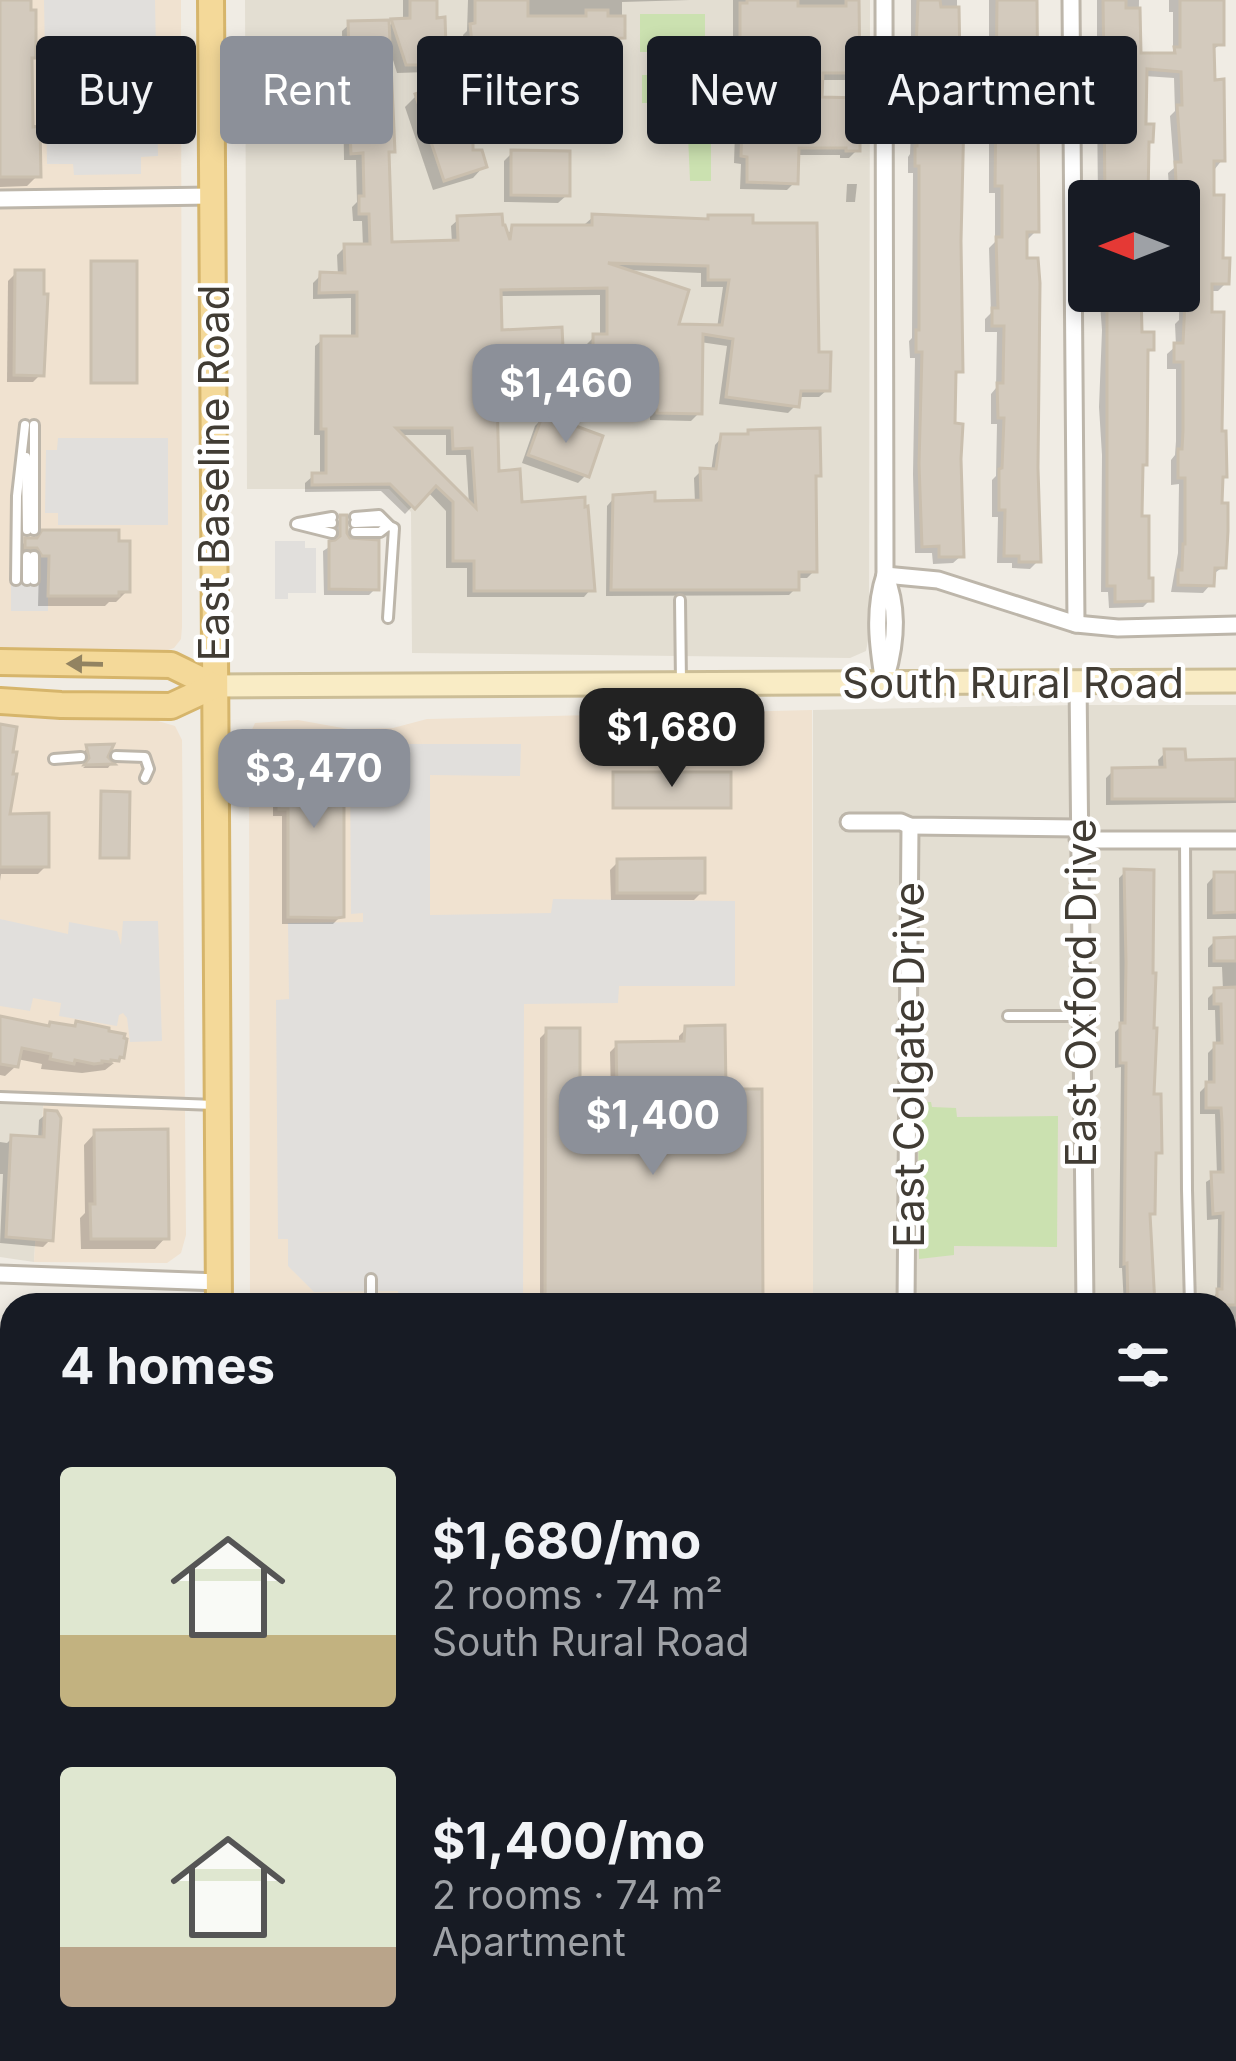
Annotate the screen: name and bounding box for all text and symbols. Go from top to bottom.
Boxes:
chip: Buy [36,36,196,144]
chip: Rent [220,36,393,144]
chip: Filters [417,36,623,144]
chip: New [647,36,821,144]
chip: Apartment [845,36,1137,144]
north arrow [1068,180,1200,312]
map controls [1068,180,1200,312]
street label: East Baseline Road [188,284,239,662]
pin: $1,460 [468,344,664,446]
text: $1,460 [499,359,633,406]
one-way arrow [65,655,103,674]
street label: South Rural Road [842,657,1184,708]
pin: $1,680 [574,688,770,790]
text: $1,680 [606,703,738,750]
pin: $3,470 [216,729,412,831]
text: $3,470 [245,744,383,791]
street label: East Oxford Drive [1055,819,1106,1167]
street label: East Colgate Drive [883,882,934,1248]
pin: $1,400 [555,1076,751,1178]
text: $1,400 [586,1091,720,1138]
icon: filters [1110,1332,1176,1398]
text: 4 homes [60,1335,275,1396]
text: $1,680/mo [432,1510,701,1571]
icon: home [156,1515,300,1659]
text: 2 rooms · 74 m² [432,1571,723,1618]
text: South Rural Road [432,1618,749,1665]
text: $1,400/mo [432,1810,705,1871]
icon: home [156,1815,300,1959]
text: 2 rooms · 74 m² [432,1871,723,1918]
text: Apartment [432,1918,626,1965]

